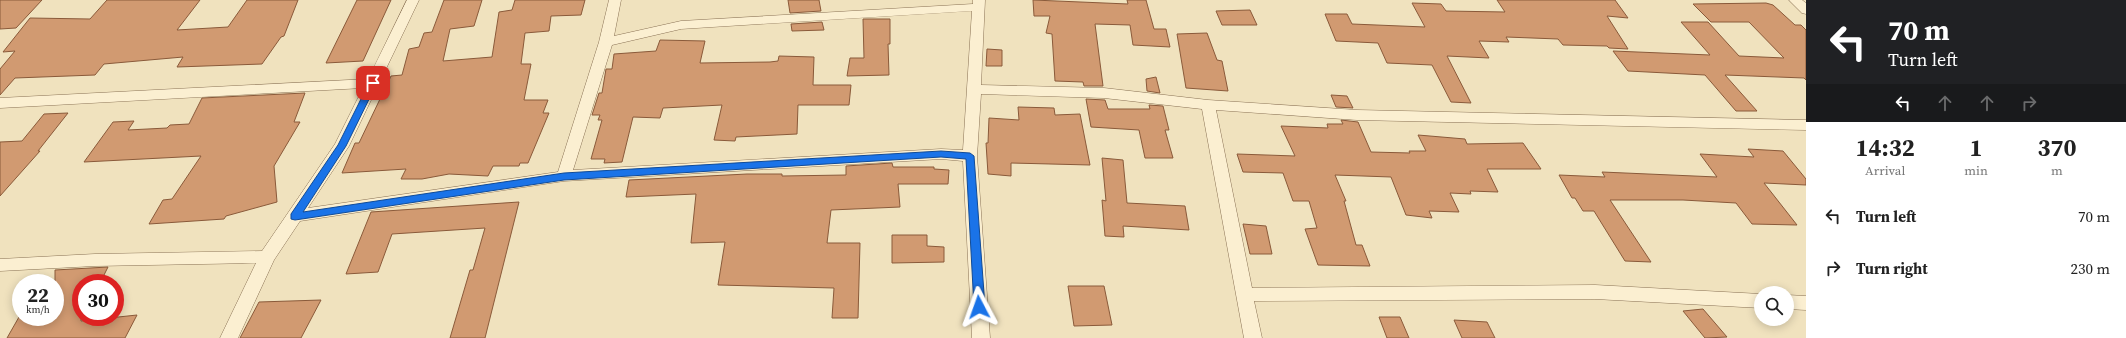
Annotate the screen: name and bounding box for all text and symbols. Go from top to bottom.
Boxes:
text: 70 m [1888,11,1950,49]
icon: left [1822,16,1874,68]
text: Turn left [1888,47,1958,72]
pin [356,66,390,100]
icon: arrive [362,72,384,94]
icon: left [1892,92,1914,114]
icon: ahead [1934,92,1956,114]
icon: ahead [1976,92,1998,114]
icon: right [2018,92,2040,114]
text: 14:32 [1856,131,1915,164]
text: 1 [1970,131,1983,164]
text: 370 [2037,131,2076,164]
text: Arrival [1865,162,1905,179]
text: min [1964,162,1988,179]
text: m [2051,162,2063,179]
icon: left [1822,205,1844,227]
text: Turn left [1856,206,1916,227]
text: 70 m [2078,206,2110,227]
icon: right [1822,257,1844,279]
text: Turn right [1856,258,1928,279]
text: 230 m [2070,258,2110,279]
speed limit sign: 30 [72,274,124,326]
text: 22 [27,281,49,309]
position arrow [958,286,1000,328]
map controls [1754,286,1794,326]
button: search [1754,286,1794,326]
text: km/h [26,303,50,316]

